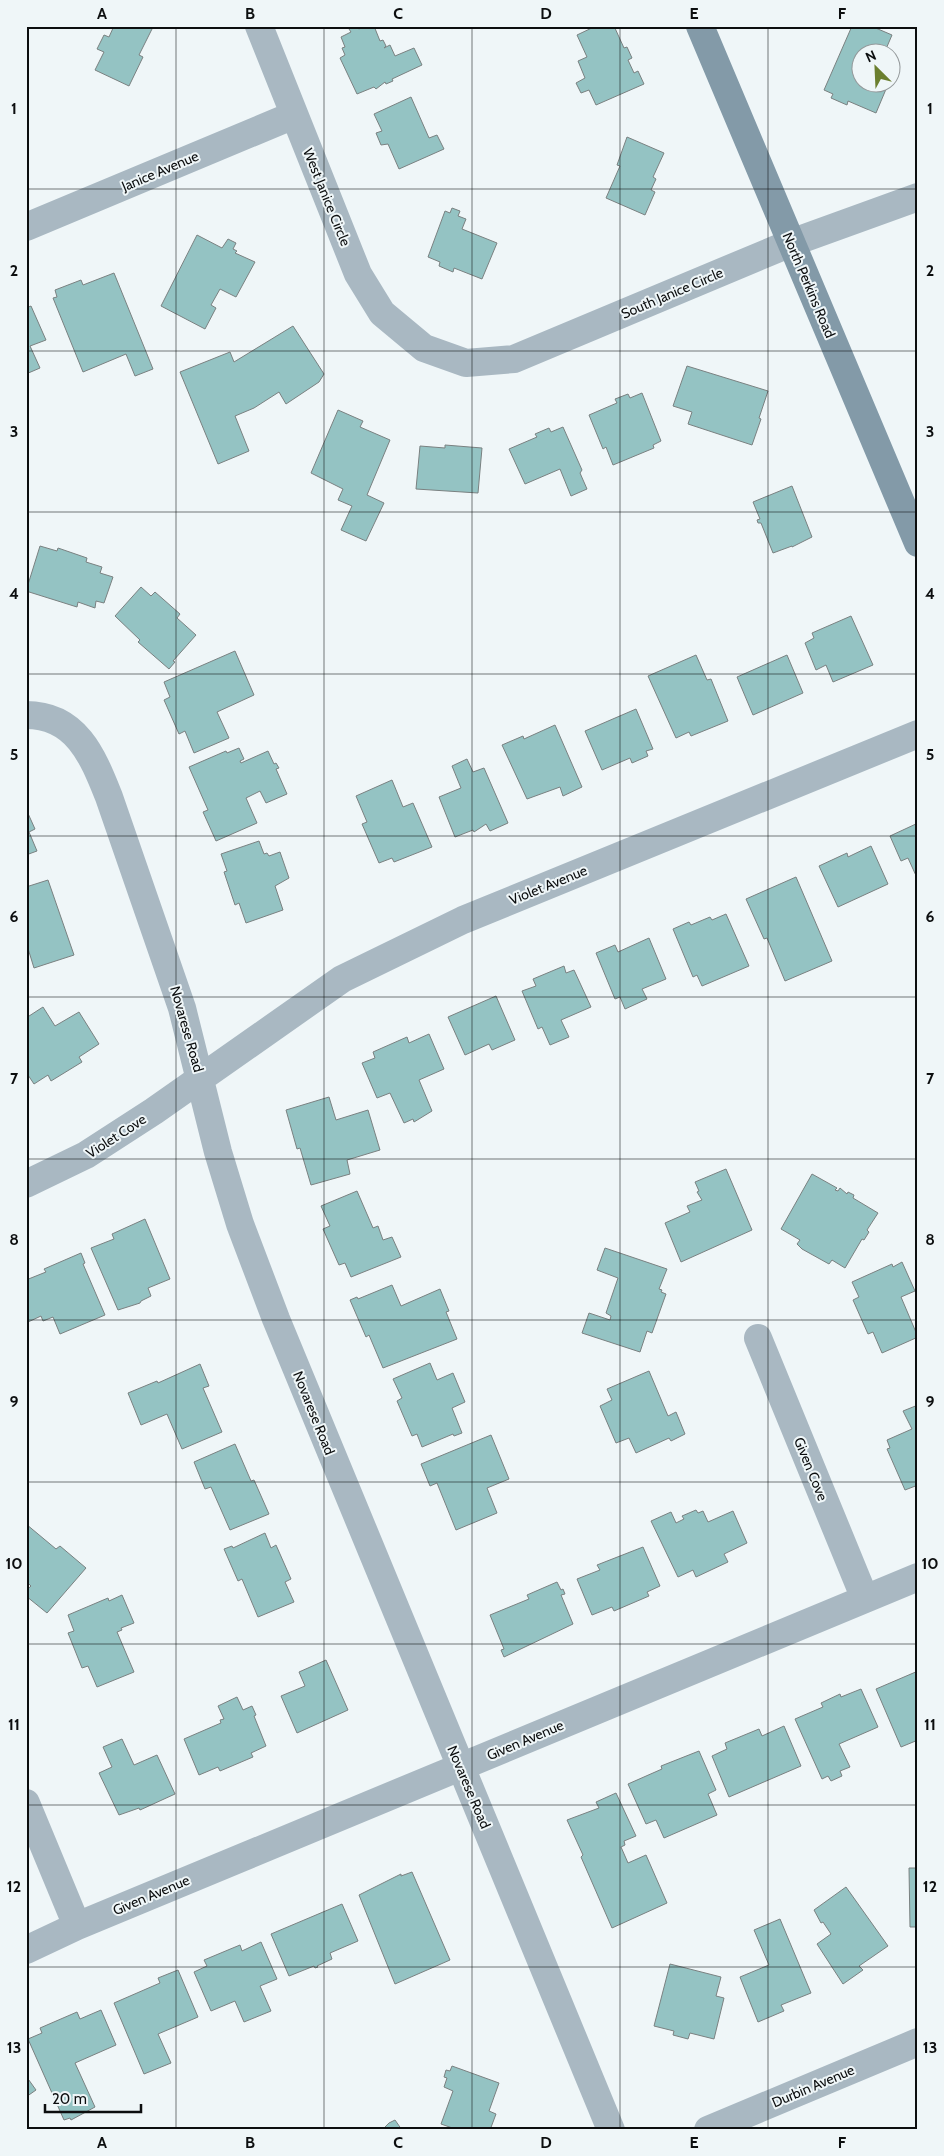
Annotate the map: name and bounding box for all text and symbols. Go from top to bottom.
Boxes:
text: A [97,4,107,23]
text: B [245,4,255,23]
text: C [393,4,403,23]
text: D [540,4,552,23]
text: E [689,4,699,23]
text: F [838,4,847,23]
north arrow [852,42,902,92]
text: N [863,46,879,66]
text: 1 [11,99,17,118]
text: 1 [927,99,933,118]
street label: West Janice Circle [299,145,355,249]
street label: Janice Avenue [118,147,201,196]
street label: North Perkins Road [779,229,839,341]
text: 2 [10,261,18,280]
text: 2 [926,261,934,280]
street label: South Janice Circle [618,263,726,323]
text: 3 [10,422,18,441]
text: 3 [926,422,934,441]
text: 4 [9,584,19,603]
text: 4 [925,584,935,603]
text: 5 [10,745,18,764]
text: 5 [926,745,934,764]
street label: Violet Avenue [506,861,590,909]
text: 6 [10,907,19,926]
text: 6 [926,907,935,926]
street label: Novarese Road [166,984,208,1074]
text: 7 [10,1069,19,1088]
text: 7 [926,1069,935,1088]
street label: Violet Cove [83,1110,149,1162]
text: 8 [9,1230,19,1249]
text: 8 [925,1230,935,1249]
street label: Novarese Road [289,1369,339,1457]
text: 9 [10,1392,19,1411]
text: 9 [926,1392,935,1411]
street label: Given Cove [790,1435,832,1503]
text: 10 [5,1554,23,1573]
text: 10 [921,1554,939,1573]
text: 11 [8,1715,20,1734]
text: 11 [924,1715,936,1734]
street label: Given Avenue [484,1716,566,1764]
street label: Novarese Road [443,1743,495,1831]
street label: Given Avenue [110,1871,192,1919]
text: 12 [7,1877,21,1896]
text: 12 [923,1877,937,1896]
text: 13 [7,2038,21,2057]
text: 13 [923,2038,937,2057]
street label: Durbin Avenue [769,2061,857,2111]
scale bar [45,2081,141,2113]
text: 20 m [52,2090,87,2108]
text: A [97,2133,107,2152]
text: B [245,2133,255,2152]
text: C [393,2133,403,2152]
text: D [540,2133,552,2152]
text: E [689,2133,699,2152]
text: F [838,2133,847,2152]

